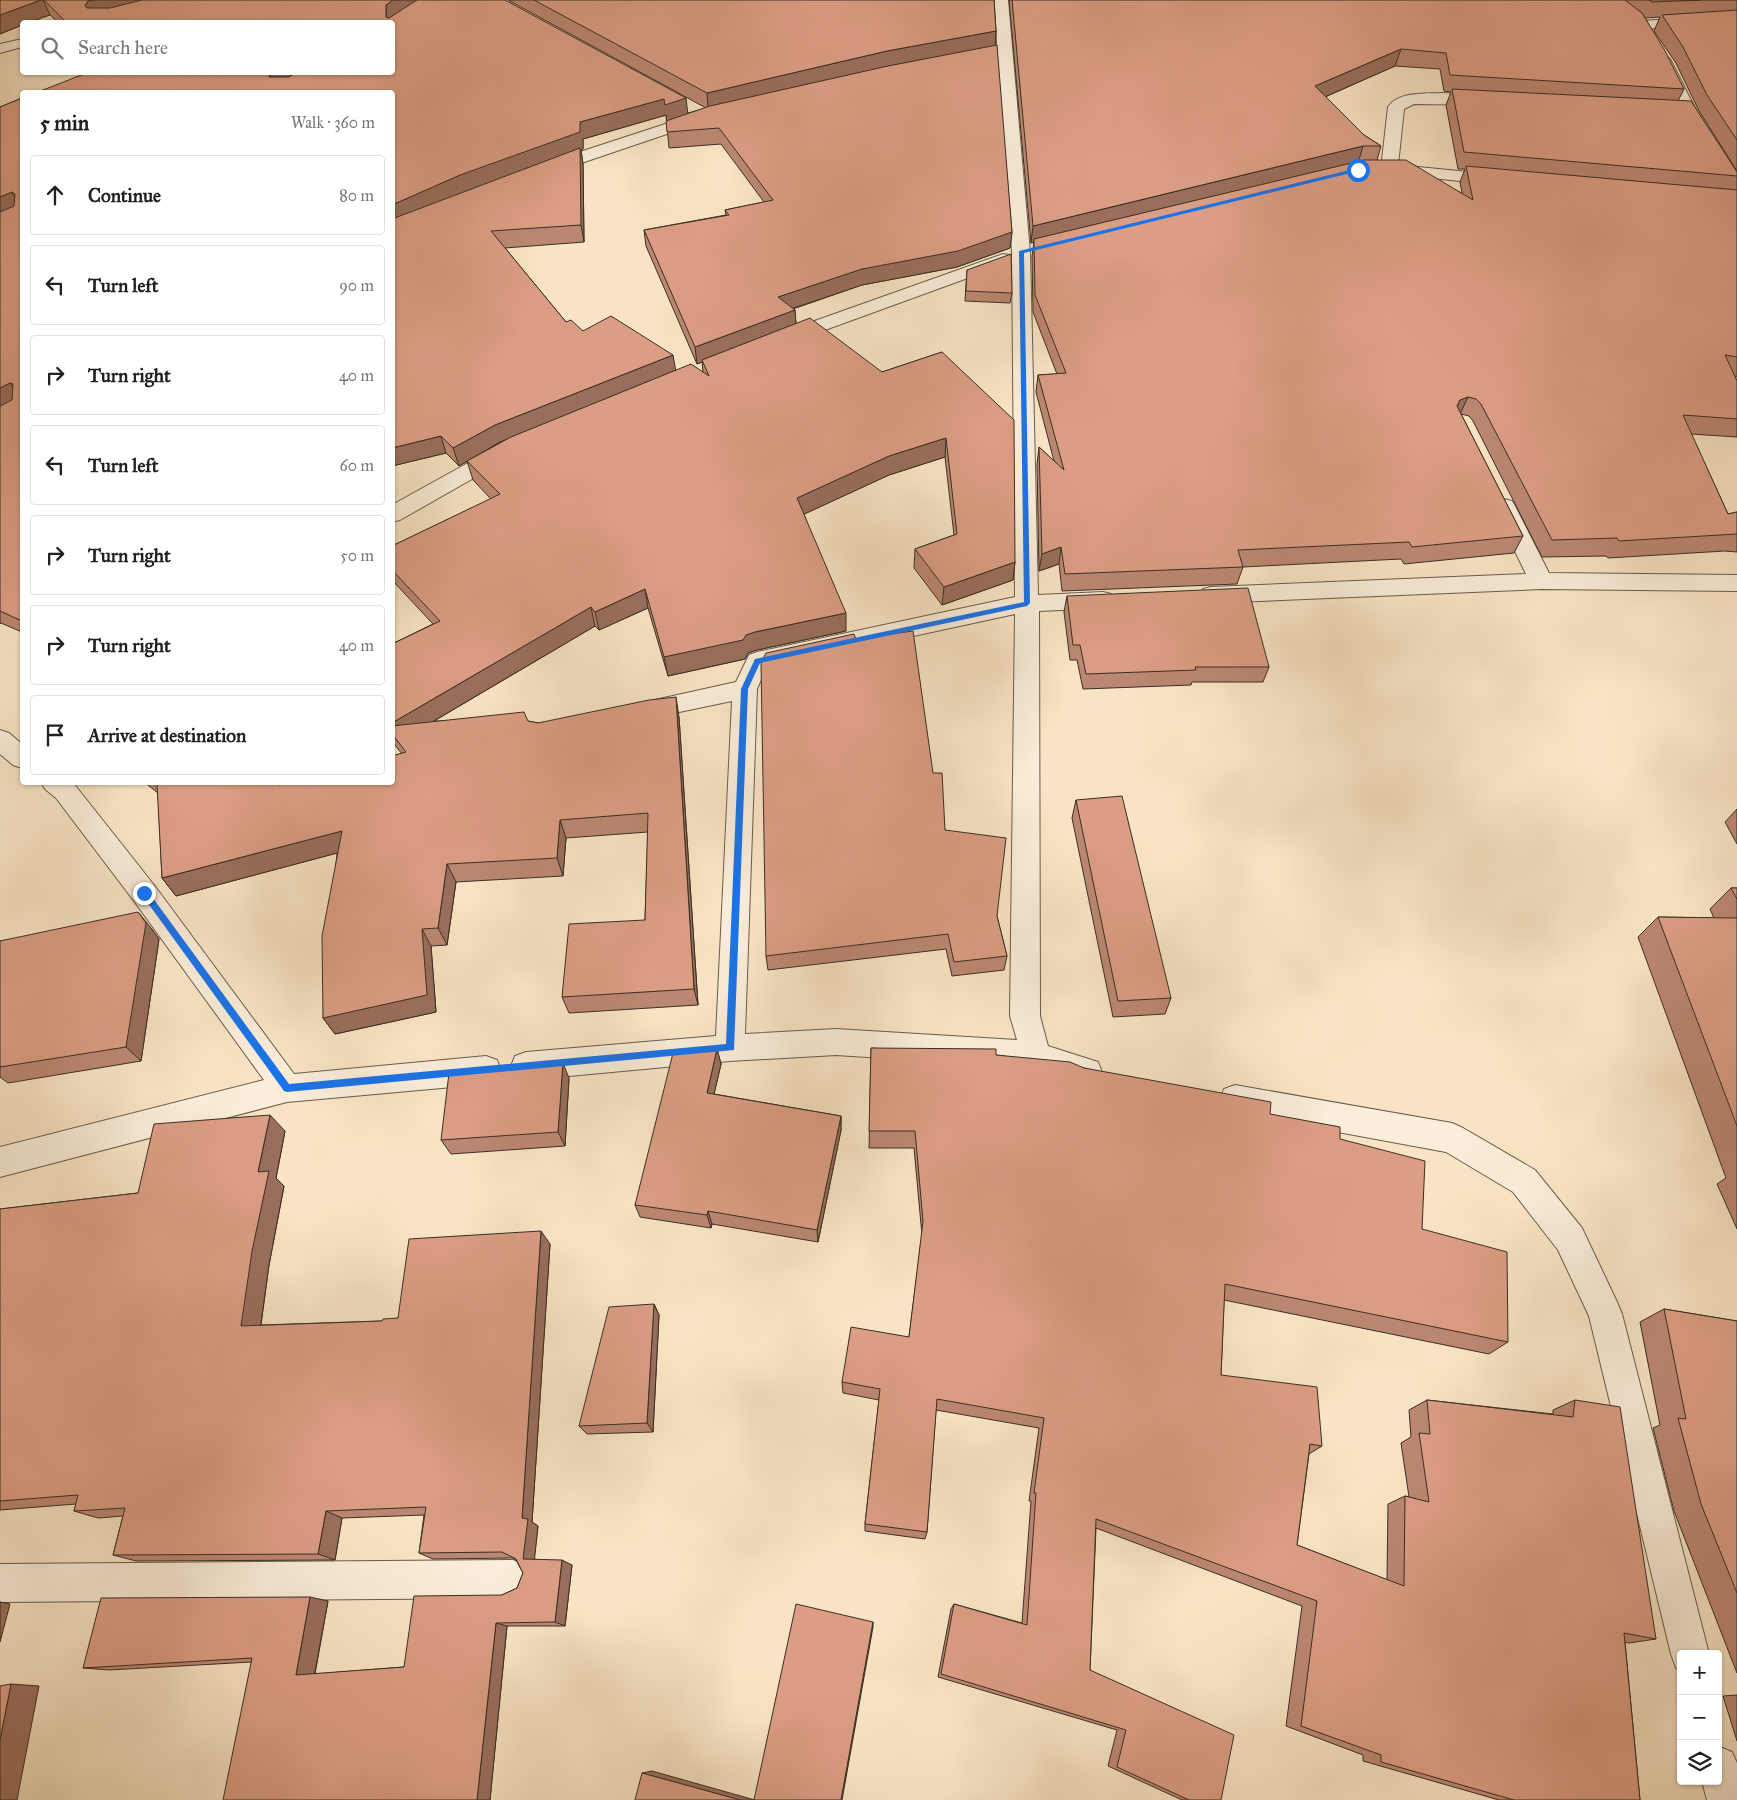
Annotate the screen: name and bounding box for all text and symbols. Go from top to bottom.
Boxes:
search box [20,20,395,75]
icon: search [38,34,66,62]
text: Search here [78,36,168,59]
text: 5 min [40,110,89,136]
text: Walk · 360 m [291,113,375,132]
route start [1347,159,1370,182]
icon: ahead [41,181,69,209]
text: Continue [88,184,161,207]
text: 80 m [339,186,374,205]
icon: left [41,271,69,299]
text: Turn left [88,274,158,297]
text: 90 m [339,276,374,295]
icon: right [41,361,69,389]
text: Turn right [88,364,171,387]
text: 40 m [339,366,374,385]
icon: left [41,451,69,479]
text: Turn left [88,454,158,477]
text: 60 m [340,456,374,475]
icon: right [41,541,69,569]
text: Turn right [88,544,171,567]
text: 50 m [340,546,374,565]
icon: right [41,631,69,659]
text: Turn right [88,634,171,657]
text: 40 m [339,636,374,655]
icon: arrive [41,721,69,749]
text: Arrive at destination [88,724,246,747]
route end [133,882,156,905]
map controls [1677,1650,1722,1785]
button: + [1677,1650,1722,1695]
button: − [1677,1695,1722,1740]
button: layers [1677,1740,1722,1785]

